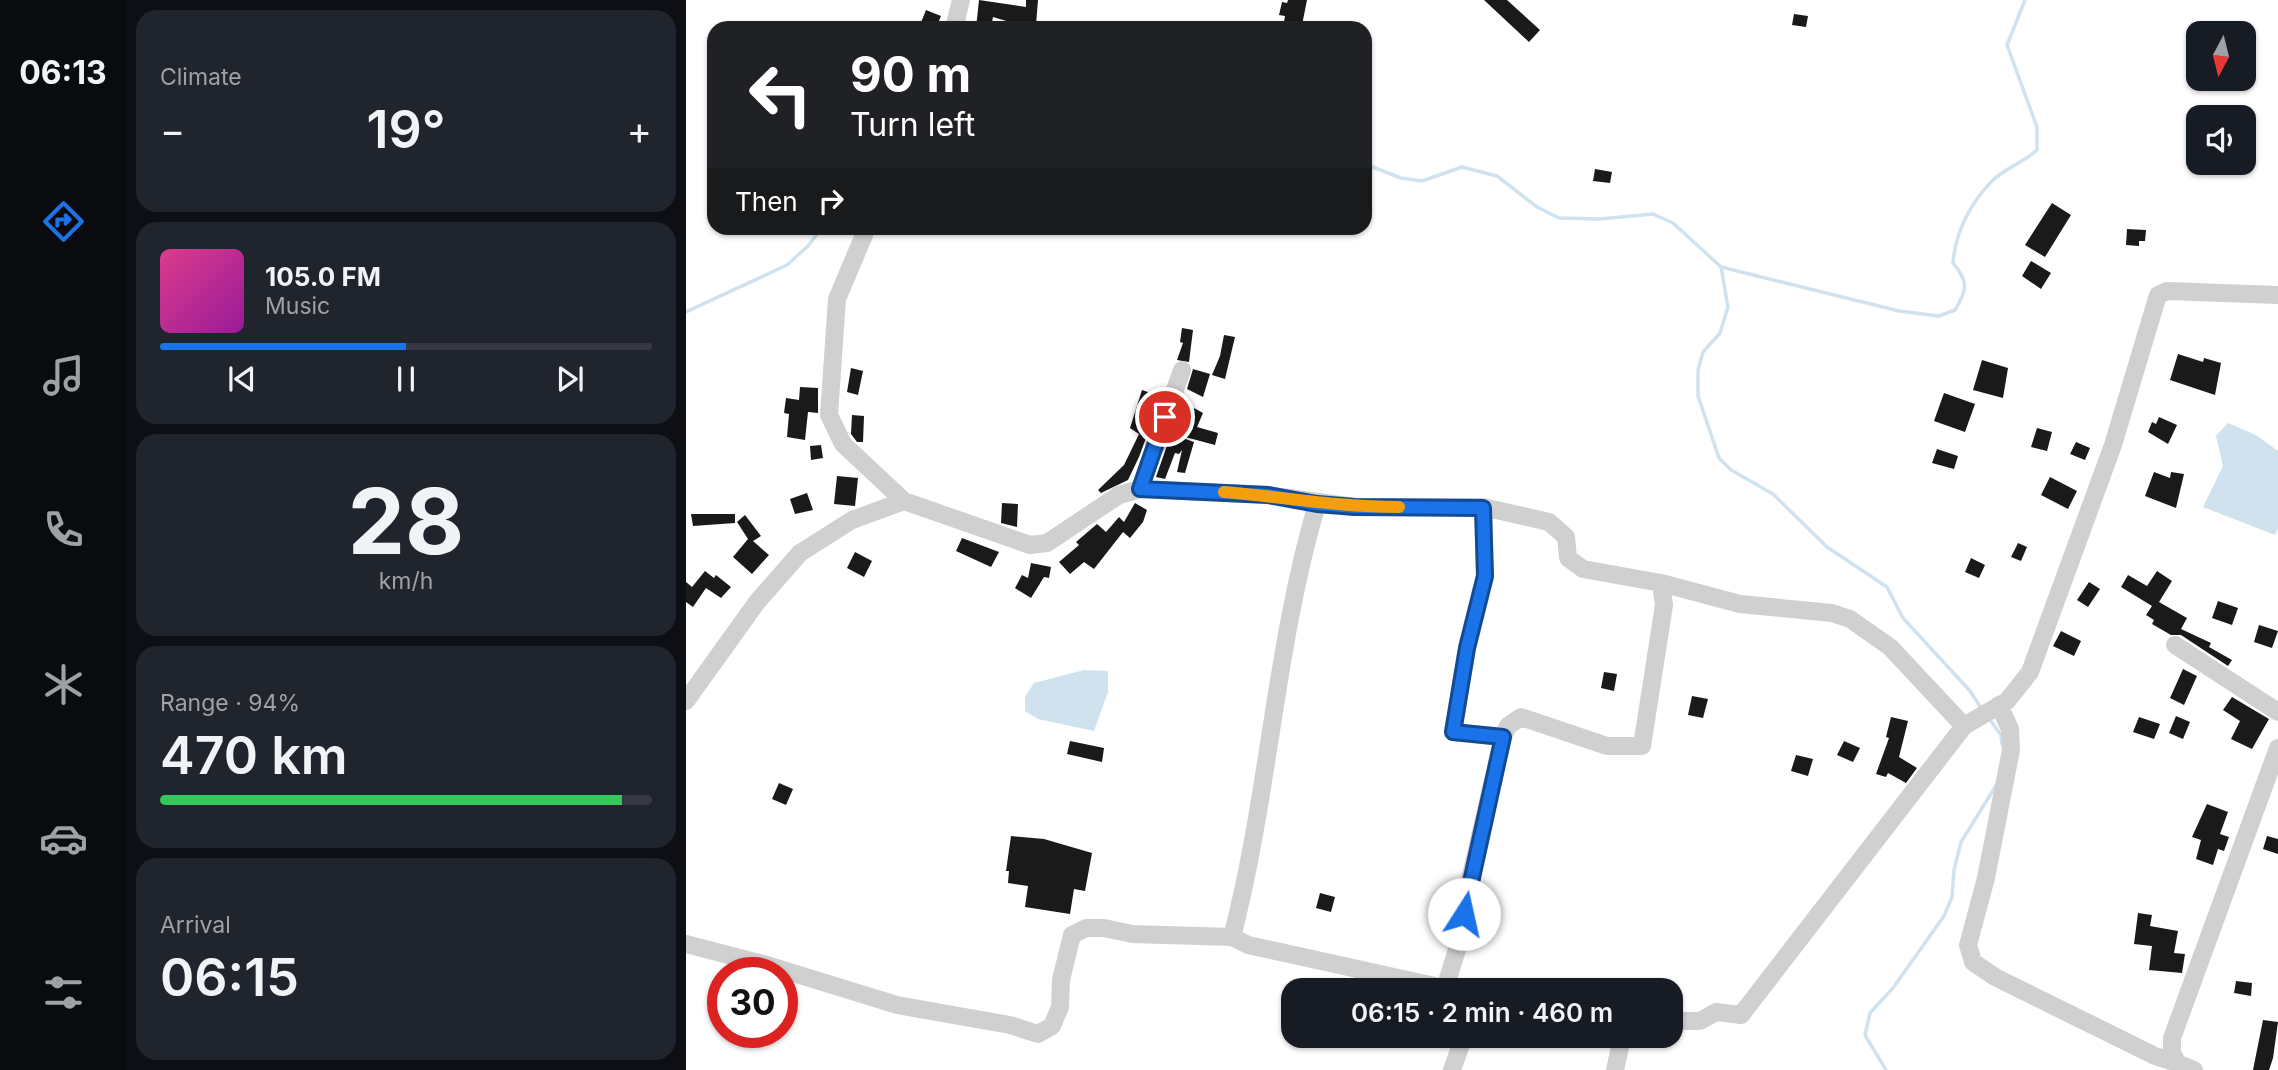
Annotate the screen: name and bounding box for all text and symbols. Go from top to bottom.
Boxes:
north arrow [2186,21,2256,91]
map controls [2186,21,2256,175]
text: 90 m [850,45,971,104]
icon: left [735,49,826,140]
text: 06:13 [19,53,107,92]
text: Climate [160,63,242,91]
text: 19° [366,98,446,161]
text: Turn left [850,105,975,144]
button: sound [2186,105,2256,175]
text: − [160,107,185,153]
text: + [627,107,652,153]
icon: right [812,182,850,220]
text: Then [735,186,798,217]
icon: directions [39,197,88,246]
text: 105.0 FM [265,261,381,292]
text: Music [265,292,330,320]
icon: music [39,351,88,400]
icon: previous [223,360,261,398]
icon: pause [387,360,425,398]
icon: next [551,360,589,398]
pin [1135,387,1195,447]
icon: arrive [1146,398,1184,436]
text: 28 [348,466,464,576]
icon: phone [39,505,88,554]
text: km/h [379,567,433,595]
icon: climate [39,660,88,709]
text: Range · 94% [160,689,300,717]
text: 470 km [160,724,348,787]
icon: car [39,814,88,863]
position arrow [1427,877,1501,951]
text: Arrival [160,911,231,939]
text: 06:15 [160,946,299,1009]
speed limit sign: 30 [707,957,798,1048]
icon: filters [39,968,88,1017]
text: 06:15 · 2 min · 460 m [1351,997,1613,1028]

